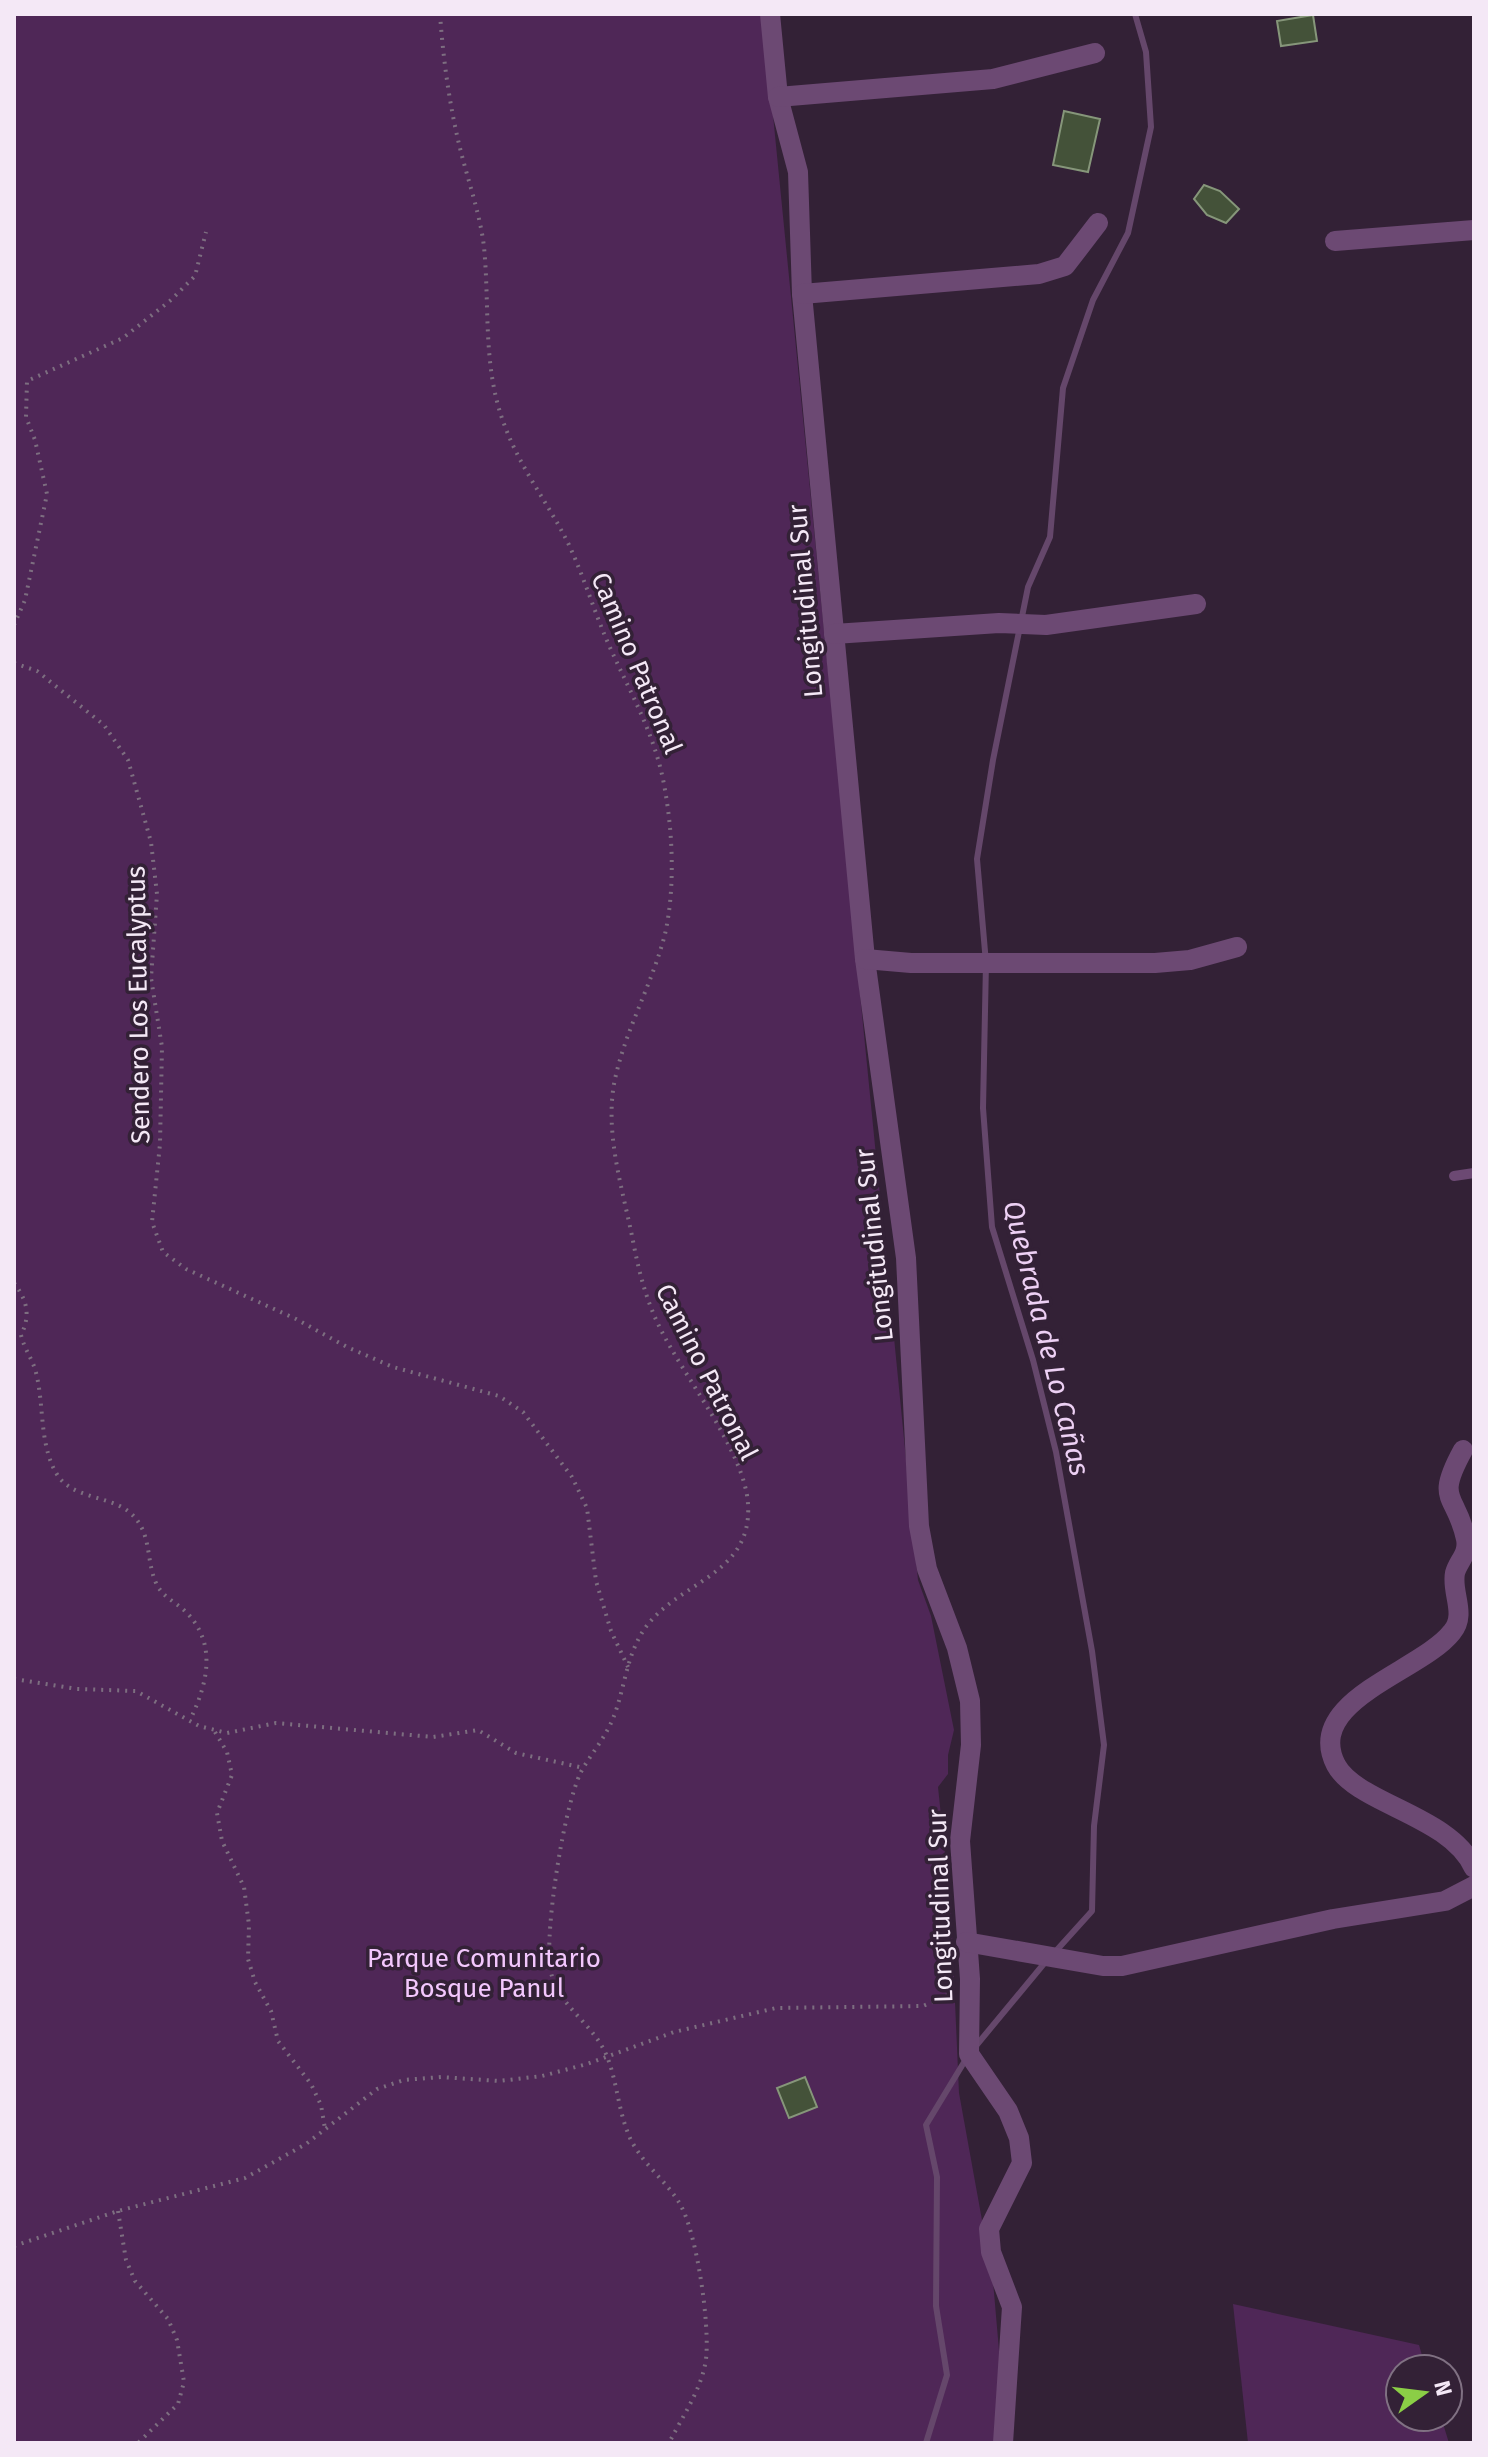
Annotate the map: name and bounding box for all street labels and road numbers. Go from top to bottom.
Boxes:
street label: Longitudinal Sur [782,503,829,699]
street label: Camino Patronal [584,568,689,759]
street label: Sendero Los Eucalyptus [121,866,156,1144]
street label: Longitudinal Sur [849,1147,900,1343]
street label: Camino Patronal [649,1279,765,1466]
street label: Longitudinal Sur [922,1809,959,2003]

